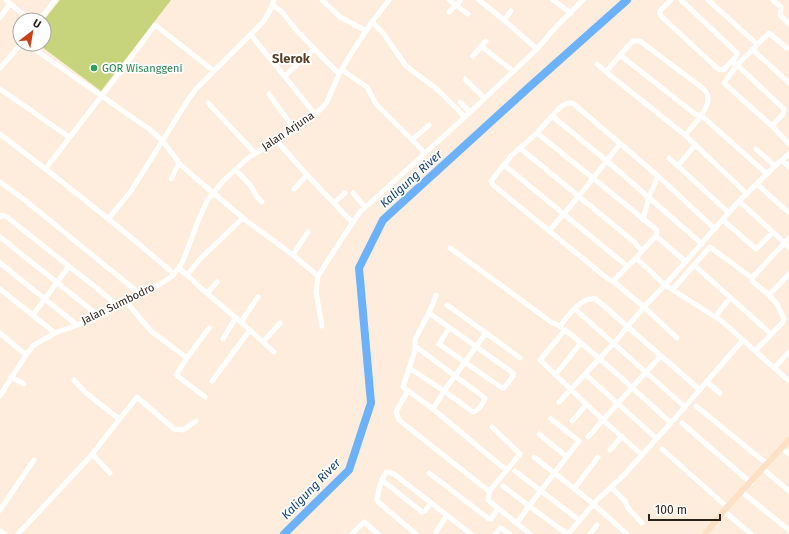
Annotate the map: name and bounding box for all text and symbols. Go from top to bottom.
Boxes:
north arrow [12,12,52,52]
text: U [30,16,43,31]
district label: Slerok [272,51,311,66]
place label: GOR Wisanggeni [102,62,183,75]
marker: GOR Wisanggeni [89,63,99,73]
street label: Jalan Arjuna [259,109,317,153]
water label: Kaligung River [377,147,445,210]
street label: Jalan Sumbodro [79,281,157,327]
water label: Kaligung River [279,456,344,522]
scale bar [649,496,720,522]
text: 100 m [655,503,687,517]

